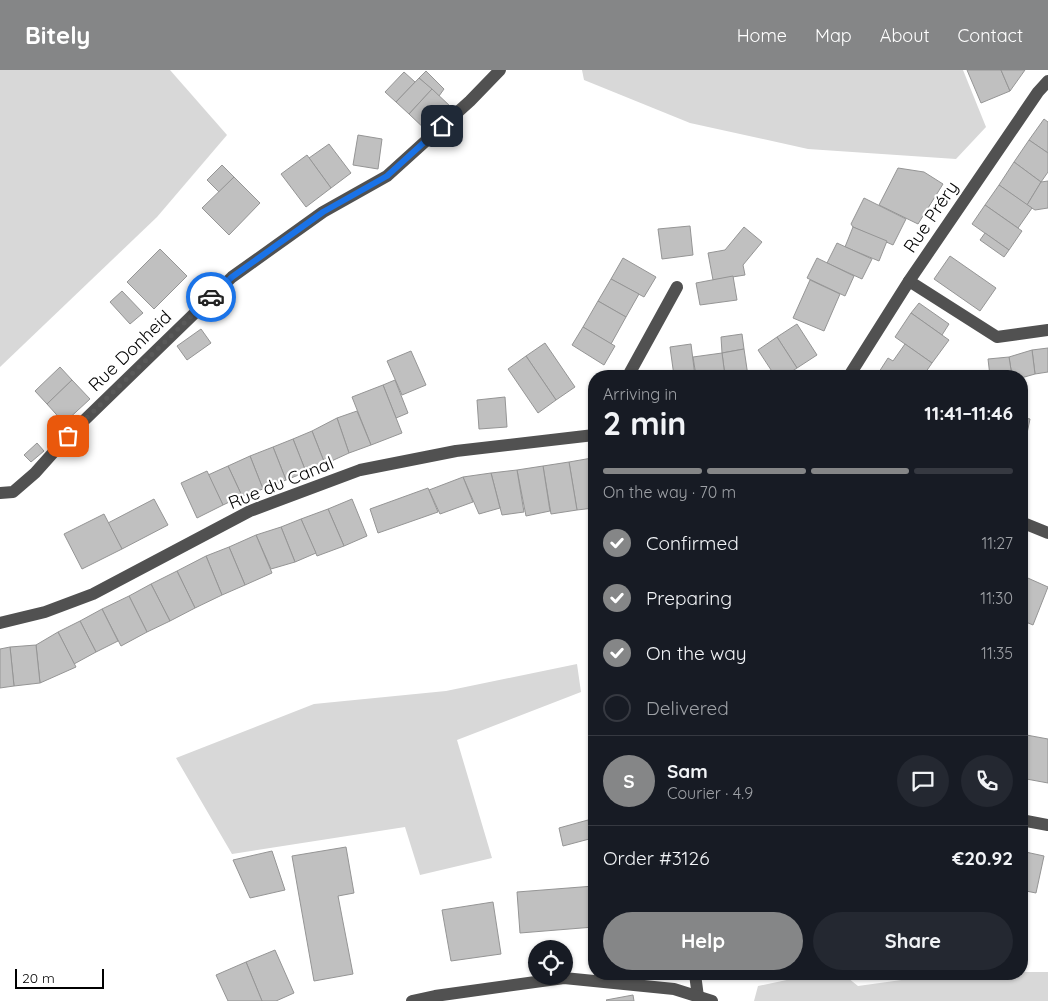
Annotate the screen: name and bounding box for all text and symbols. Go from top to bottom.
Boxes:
text: Bitely [25,20,90,50]
text: Home [737,24,787,47]
text: Map [815,24,852,47]
text: About [880,24,930,47]
text: Contact [958,24,1023,47]
pin [421,105,463,147]
icon: home [428,112,456,140]
street label: Rue Préry [898,176,963,257]
courier [186,272,236,322]
icon: car [197,283,225,311]
street label: Rue Donheid [83,305,176,396]
text: Arriving in [603,384,677,404]
text: 11:41–11:46 [924,401,1013,425]
text: 2 min [603,403,686,443]
pin [47,415,89,457]
icon: bag [54,422,82,450]
street label: Rue du Canal [225,451,337,514]
text: On the way · 70 m [603,482,736,502]
icon: check [603,529,631,557]
text: Confirmed [646,531,739,555]
text: 11:27 [981,533,1013,553]
icon: check [603,584,631,612]
text: Preparing [646,586,732,610]
text: 11:30 [980,588,1013,608]
icon: check [603,639,631,667]
text: On the way [646,641,747,665]
text: 11:35 [981,643,1013,663]
text: Delivered [646,696,729,720]
button: chat [897,755,949,807]
button: phone [961,755,1013,807]
text: Sam [667,759,708,783]
text: S [623,769,635,793]
text: Courier · 4.9 [667,783,753,803]
text: Order #3126 [603,846,709,870]
text: €20.92 [952,846,1013,870]
button: Help [603,912,803,970]
button: Share [813,912,1013,970]
map controls [528,940,573,985]
button: locate [528,940,573,985]
scale bar [15,966,104,989]
text: 20 m [22,969,55,987]

